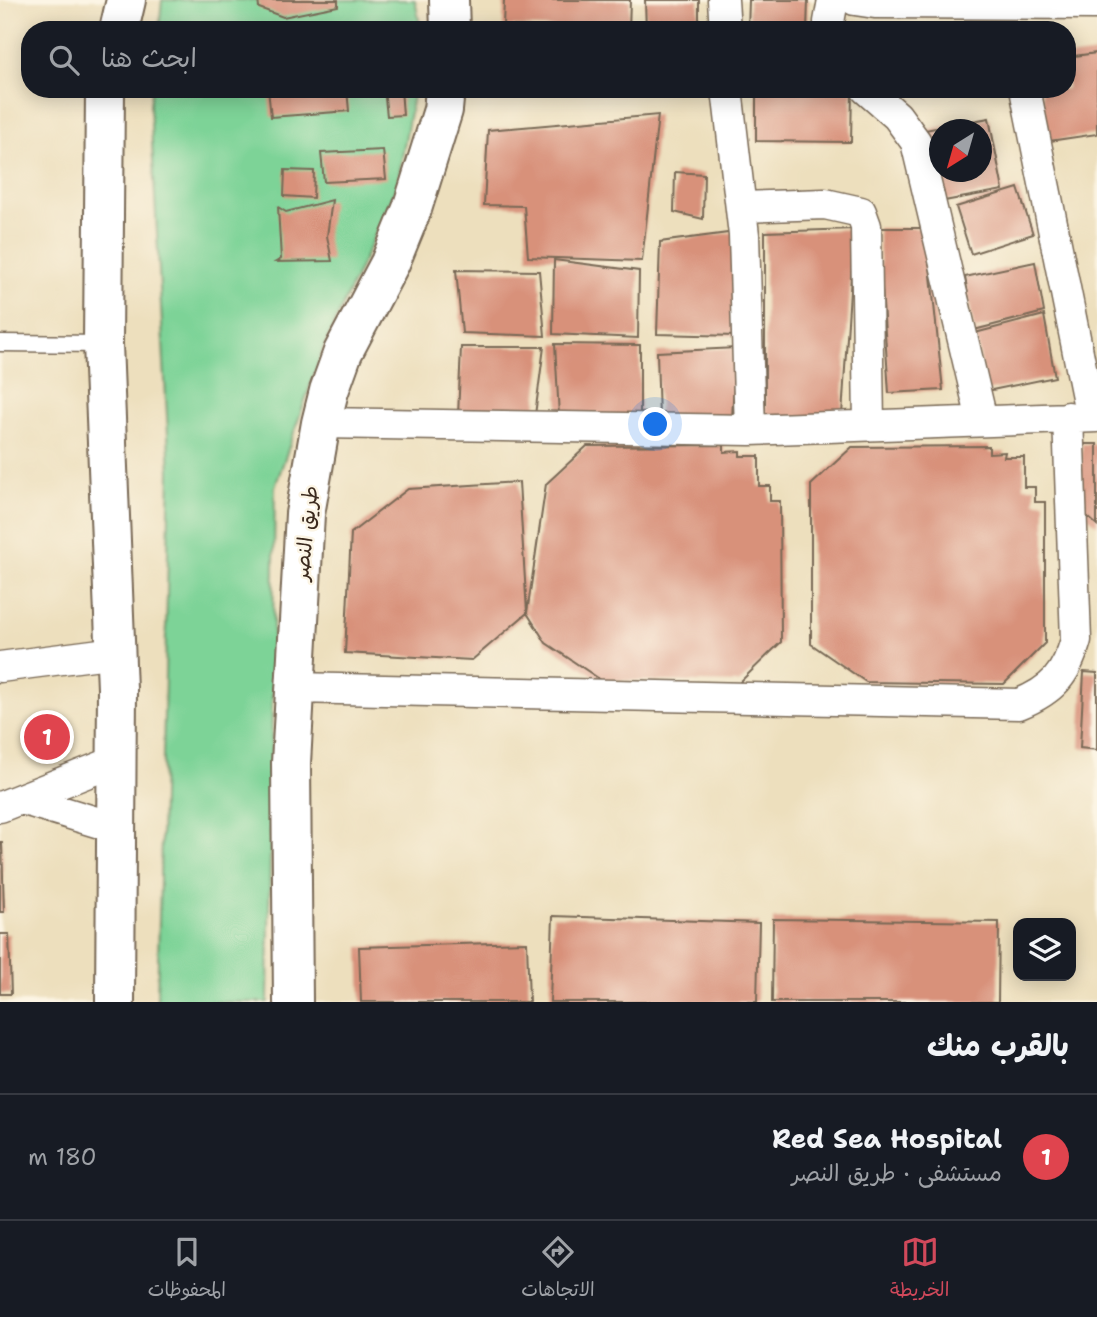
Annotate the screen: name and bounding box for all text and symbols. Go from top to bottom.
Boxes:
search box [21,21,1076,98]
text: ابحث هنا [101,40,197,75]
icon: search [45,41,83,79]
north arrow [929,119,992,182]
your location [638,407,672,441]
street label: طريق النصر [287,484,325,584]
pin: 1 [24,711,70,763]
map controls [1013,918,1076,981]
button: layers [1013,918,1076,981]
text: بالقرب منك [927,1025,1069,1066]
text: Red Sea Hospital [772,1121,1002,1156]
text: 180 m [28,1142,97,1172]
text: 1 [1041,1142,1051,1172]
text: مستشفى · طريق النصر [792,1158,1002,1188]
tab: المحفوظات [148,1233,226,1306]
tab: الاتجاهات [521,1233,595,1306]
tab: الخريطة [890,1233,949,1306]

